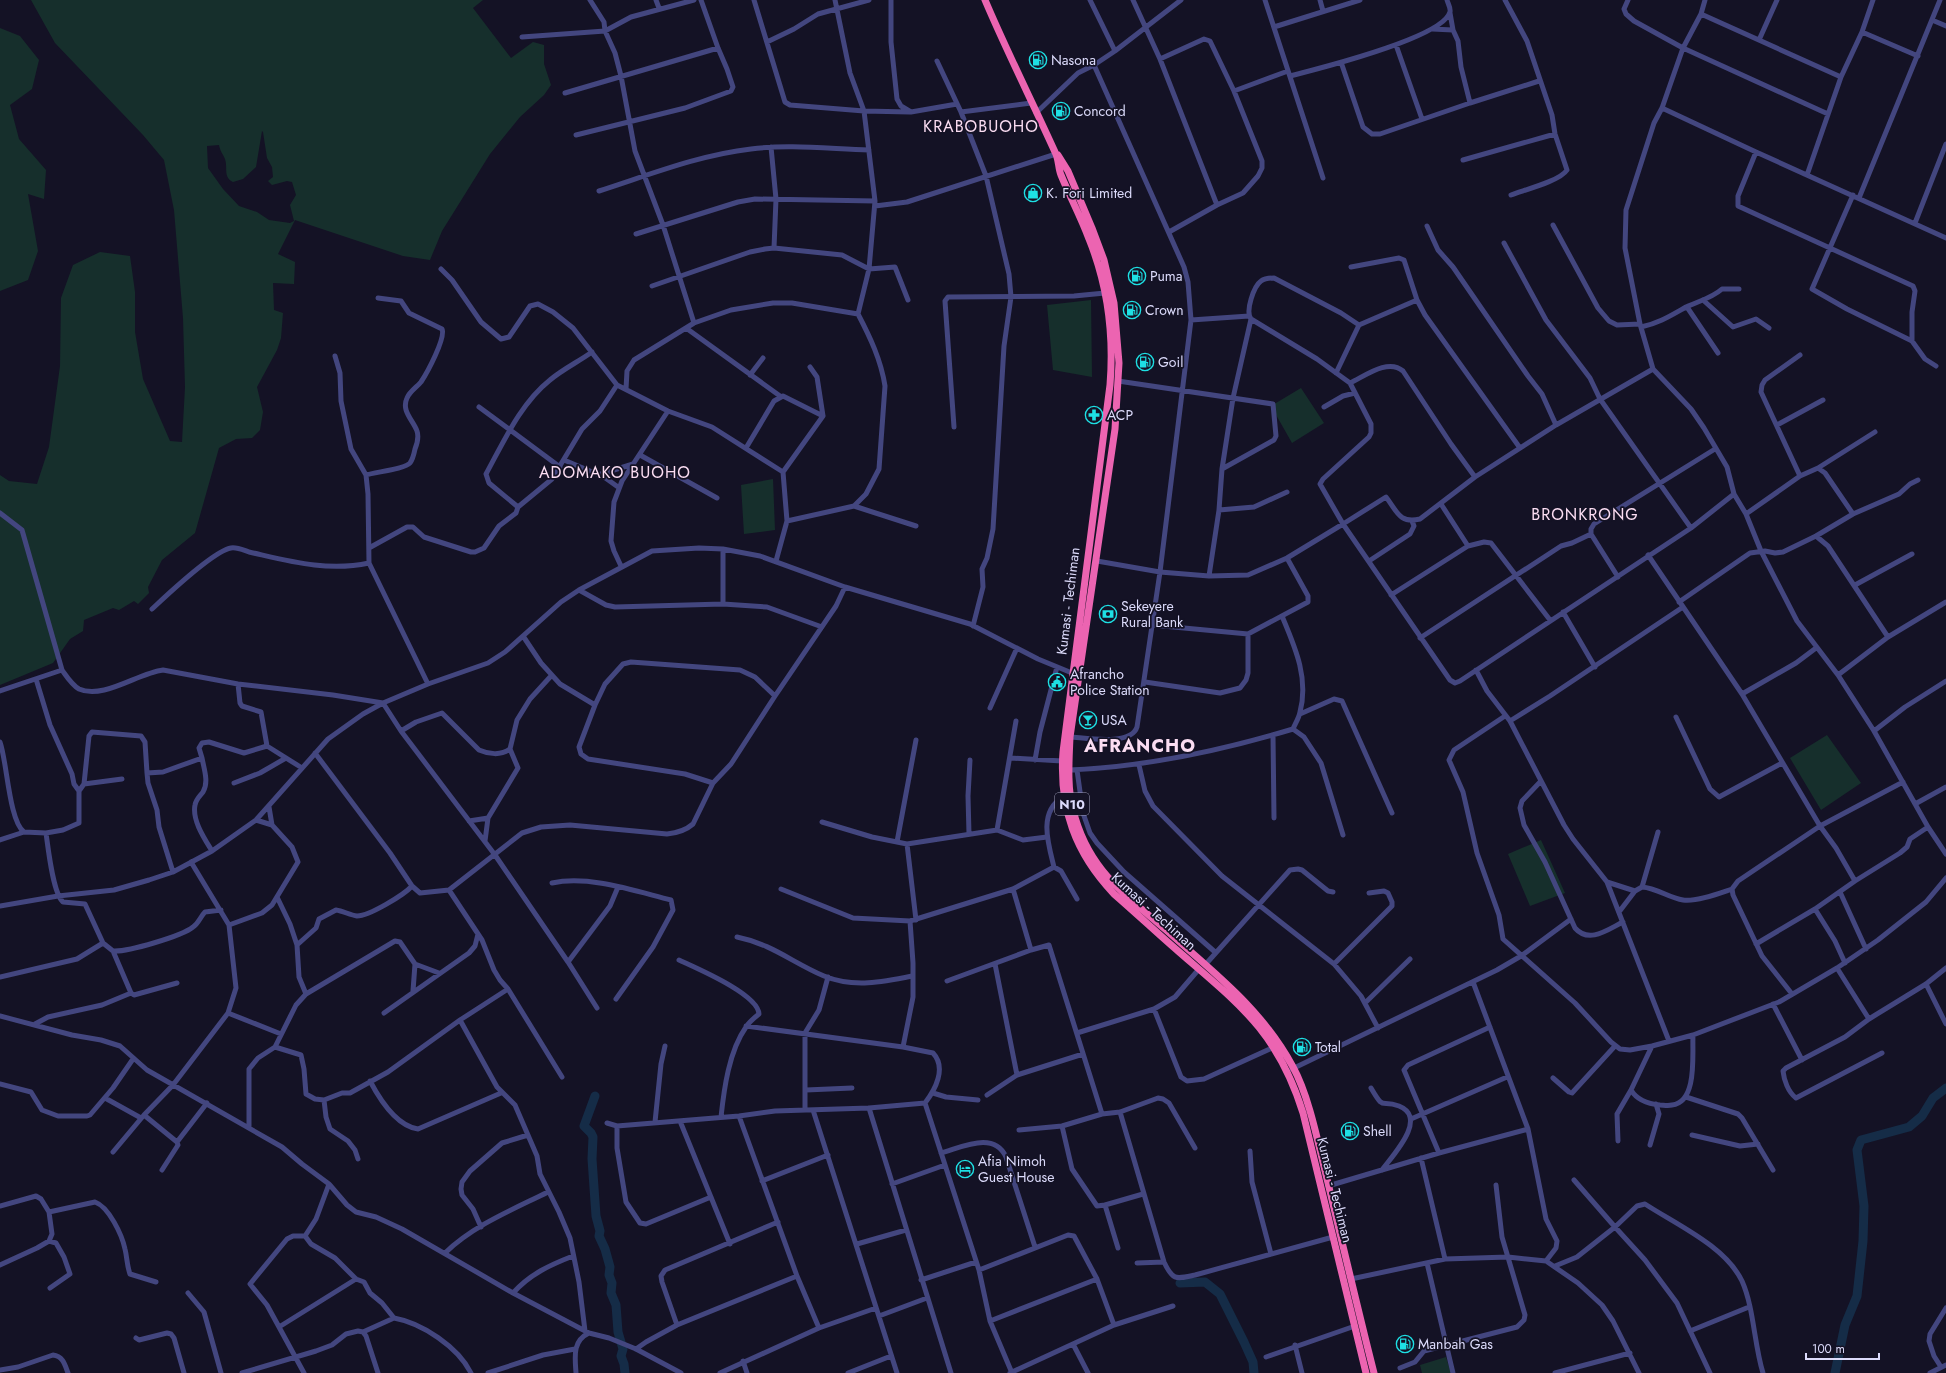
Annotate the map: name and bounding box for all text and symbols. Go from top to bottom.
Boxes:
fuel station icon: Nasona [1028,50,1048,70]
place label: Nasona [1051,50,1096,70]
fuel station icon: Concord [1051,101,1071,121]
place label: Concord [1074,101,1126,121]
district label: KRABOBUOHO [923,115,1039,138]
shop icon: K. Fori Limited [1023,183,1043,203]
place label: K. Fori Limited [1046,183,1132,203]
fuel station icon: Puma [1127,266,1147,286]
place label: Puma [1150,266,1182,286]
fuel station icon: Crown [1122,300,1142,320]
place label: Crown [1145,300,1184,320]
fuel station icon: Goil [1135,352,1155,372]
place label: Goil [1158,352,1183,372]
pharmacy icon: ACP [1084,405,1104,425]
place label: ACP [1107,405,1133,425]
district label: ADOMAKO BUOHO [539,461,691,484]
district label: BRONKRONG [1531,503,1639,526]
street label: Kumasi - Techiman [1051,546,1085,656]
place label: Sekeyere Rural Bank [1121,596,1184,632]
bank icon: Sekeyere Rural Bank [1098,604,1118,624]
place label: Afrancho Police Station [1070,664,1150,700]
public building icon: Afrancho Police Station [1047,672,1067,692]
bar icon: USA [1078,710,1098,730]
place label: USA [1101,710,1127,730]
district label: AFRANCHO [1083,733,1196,759]
road number: N10 [1055,793,1089,815]
street label: Kumasi - Techiman [1107,867,1201,955]
fuel station icon: Total [1292,1037,1312,1057]
place label: Total [1315,1037,1341,1057]
fuel station icon: Shell [1340,1121,1360,1141]
place label: Shell [1363,1121,1392,1141]
street label: Kumasi - Techiman [1312,1135,1358,1245]
place label: Afia Nimoh Guest House [978,1151,1054,1187]
hotel icon: Afia Nimoh Guest House [955,1159,975,1179]
fuel station icon: Manbah Gas [1395,1334,1415,1354]
place label: Manbah Gas [1418,1334,1493,1354]
scale bar [1806,1335,1879,1361]
text: 100 m [1812,1340,1845,1358]

